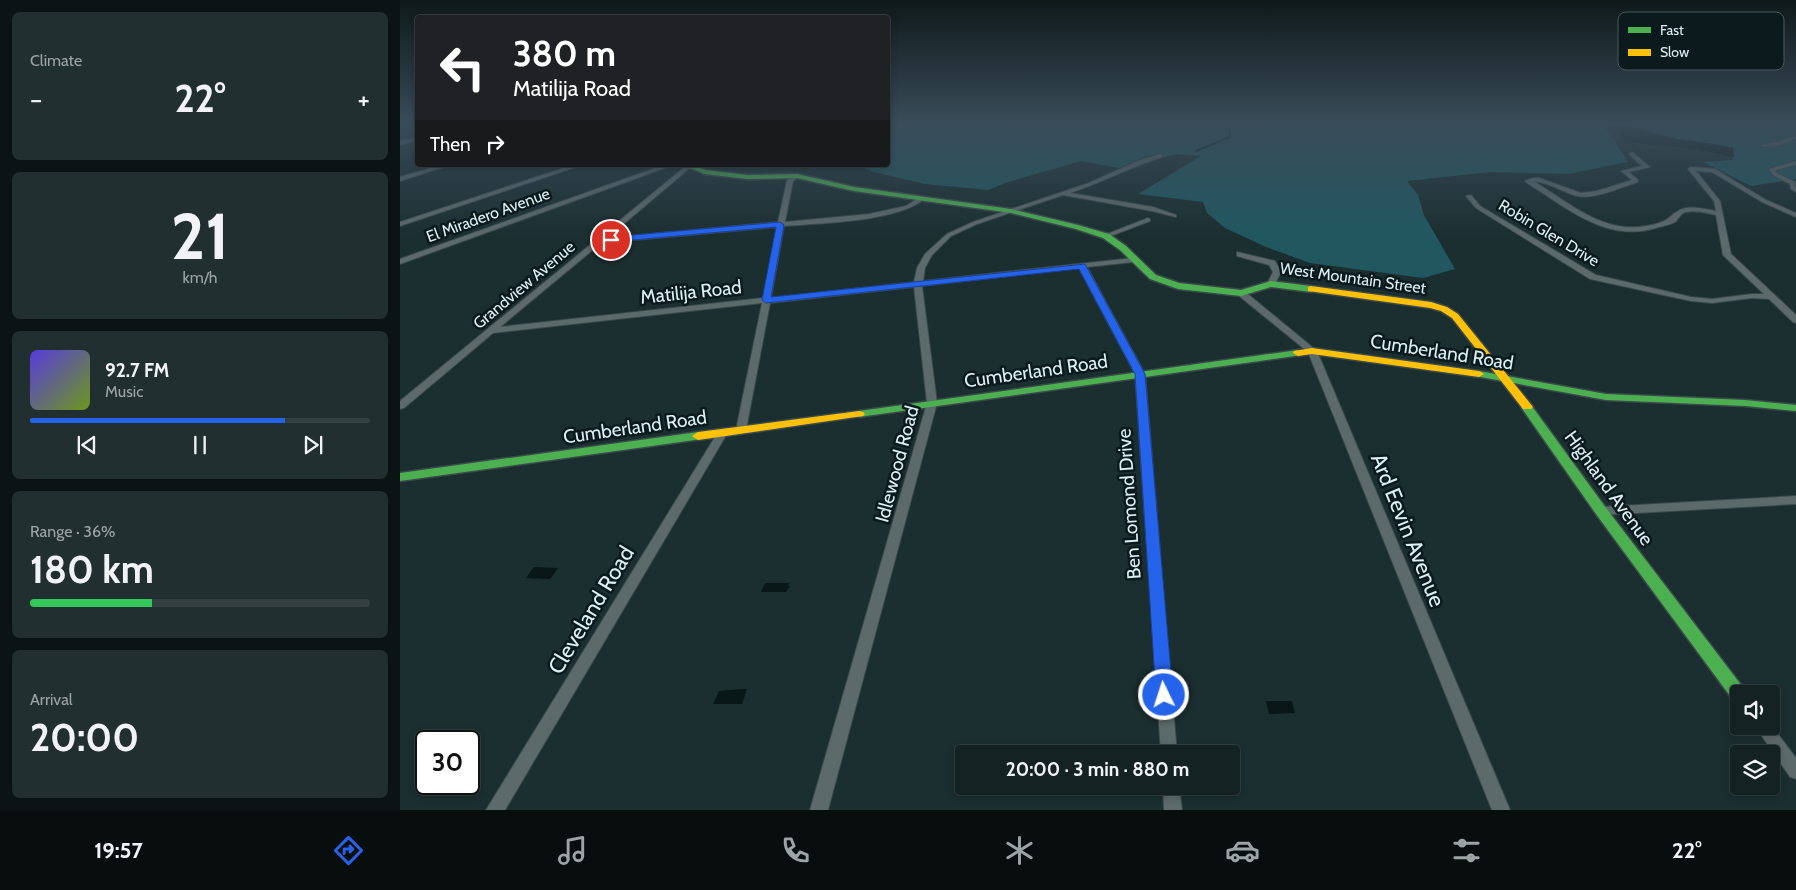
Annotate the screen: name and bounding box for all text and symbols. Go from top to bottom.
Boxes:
legend [1618,12,1784,70]
text: Fast [1660,21,1684,39]
text: 380 m [513,32,616,75]
icon: left [430,35,495,100]
text: Slow [1660,43,1689,61]
text: Climate [30,51,82,70]
text: 22° [174,75,226,122]
text: Matilija Road [513,75,631,102]
text: − [30,82,42,116]
text: + [358,82,370,116]
icon: right [481,130,509,158]
text: Then [430,133,471,156]
street label: El Miradero Avenue [424,184,552,246]
text: 21 [171,196,229,275]
street label: Robin Glen Drive [1495,196,1603,270]
pin [590,219,632,261]
icon: arrive [597,226,625,254]
street label: Grandview Avenue [469,237,579,333]
street label: West Mountain Street [1279,258,1428,298]
text: km/h [182,268,218,287]
street label: Matilija Road [639,275,743,309]
street label: Cumberland Road [1369,329,1515,375]
street label: Cumberland Road [963,350,1109,392]
text: 92.7 FM [105,359,169,382]
text: Music [105,382,143,401]
street label: Idlewood Road [870,403,924,525]
street label: Cumberland Road [562,406,708,448]
street label: Highland Avenue [1560,426,1659,550]
street label: Ben Lomond Drive [1112,428,1146,580]
icon: previous [73,431,101,459]
icon: pause [186,431,214,459]
icon: next [299,431,327,459]
street label: Ard Eevin Avenue [1365,449,1451,611]
text: Range · 36% [30,522,116,541]
street label: Cleveland Road [542,541,640,679]
text: 180 km [30,546,154,593]
position arrow [1137,668,1189,720]
map controls [1730,685,1780,795]
button: sound [1730,685,1780,735]
text: Arrival [30,690,73,709]
text: 20:00 [30,714,139,761]
speed limit sign: 30 [415,730,480,795]
button: layers [1730,745,1780,795]
text: 20:00 · 3 min · 880 m [1006,758,1189,781]
icon: directions [331,833,366,868]
icon: music [555,833,590,868]
icon: phone [778,833,813,868]
icon: climate [1002,833,1037,868]
icon: car [1225,833,1260,868]
icon: filters [1449,833,1484,868]
text: 19:57 [94,837,143,864]
text: 22° [1672,837,1702,864]

